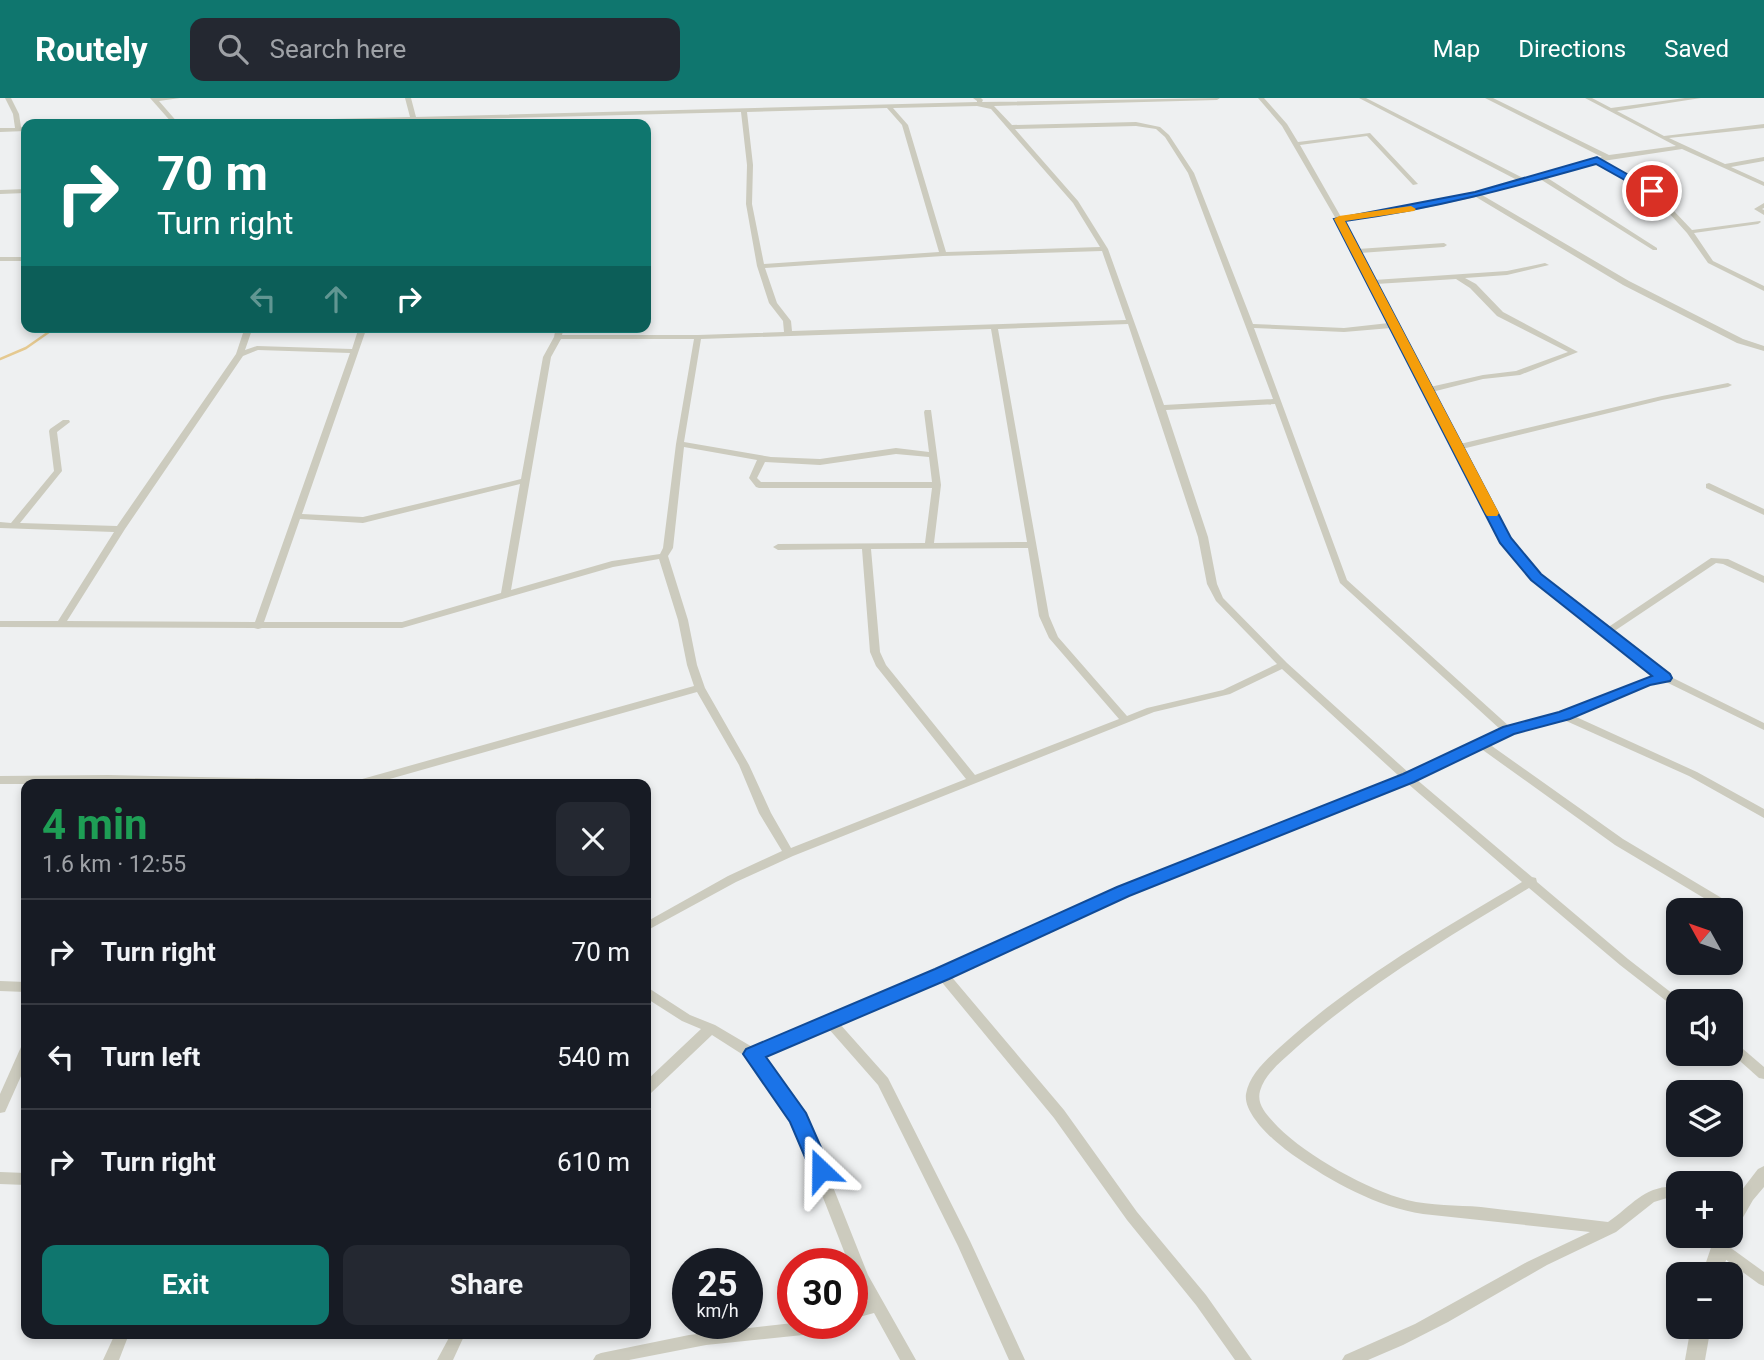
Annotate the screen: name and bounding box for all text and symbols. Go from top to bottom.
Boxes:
search box [190,18,680,81]
text: Routely [35,30,148,69]
icon: search [214,30,252,68]
text: Search here [270,34,406,64]
text: Map [1433,35,1480,63]
text: Directions [1518,35,1626,63]
text: Saved [1664,35,1729,63]
text: 70 m [157,145,268,202]
icon: right [42,147,133,238]
pin [1622,161,1682,221]
icon: arrive [1633,172,1671,210]
text: Turn right [157,204,293,242]
icon: left [244,280,282,318]
icon: ahead [317,280,355,318]
icon: right [390,280,428,318]
text: 4 min [42,800,148,849]
button: close [556,802,630,876]
text: 1.6 km · 12:55 [42,851,186,878]
north arrow [1666,898,1743,975]
map controls [1666,898,1743,1339]
icon: right [42,933,80,971]
text: Turn right [101,937,216,967]
text: 70 m [572,937,630,967]
button: sound [1666,989,1743,1066]
icon: left [42,1038,80,1076]
text: Turn left [101,1042,200,1072]
text: 540 m [557,1042,630,1072]
button: layers [1666,1080,1743,1157]
position arrow [784,1133,858,1207]
icon: right [42,1143,80,1181]
text: Turn right [101,1147,216,1177]
text: 610 m [557,1147,630,1177]
button: + [1666,1171,1743,1248]
button: Exit [42,1245,329,1325]
button: Share [343,1245,630,1325]
speed limit sign: 30 [777,1248,868,1339]
button: − [1666,1262,1743,1339]
text: 25 [697,1264,738,1305]
text: km/h [696,1300,739,1321]

